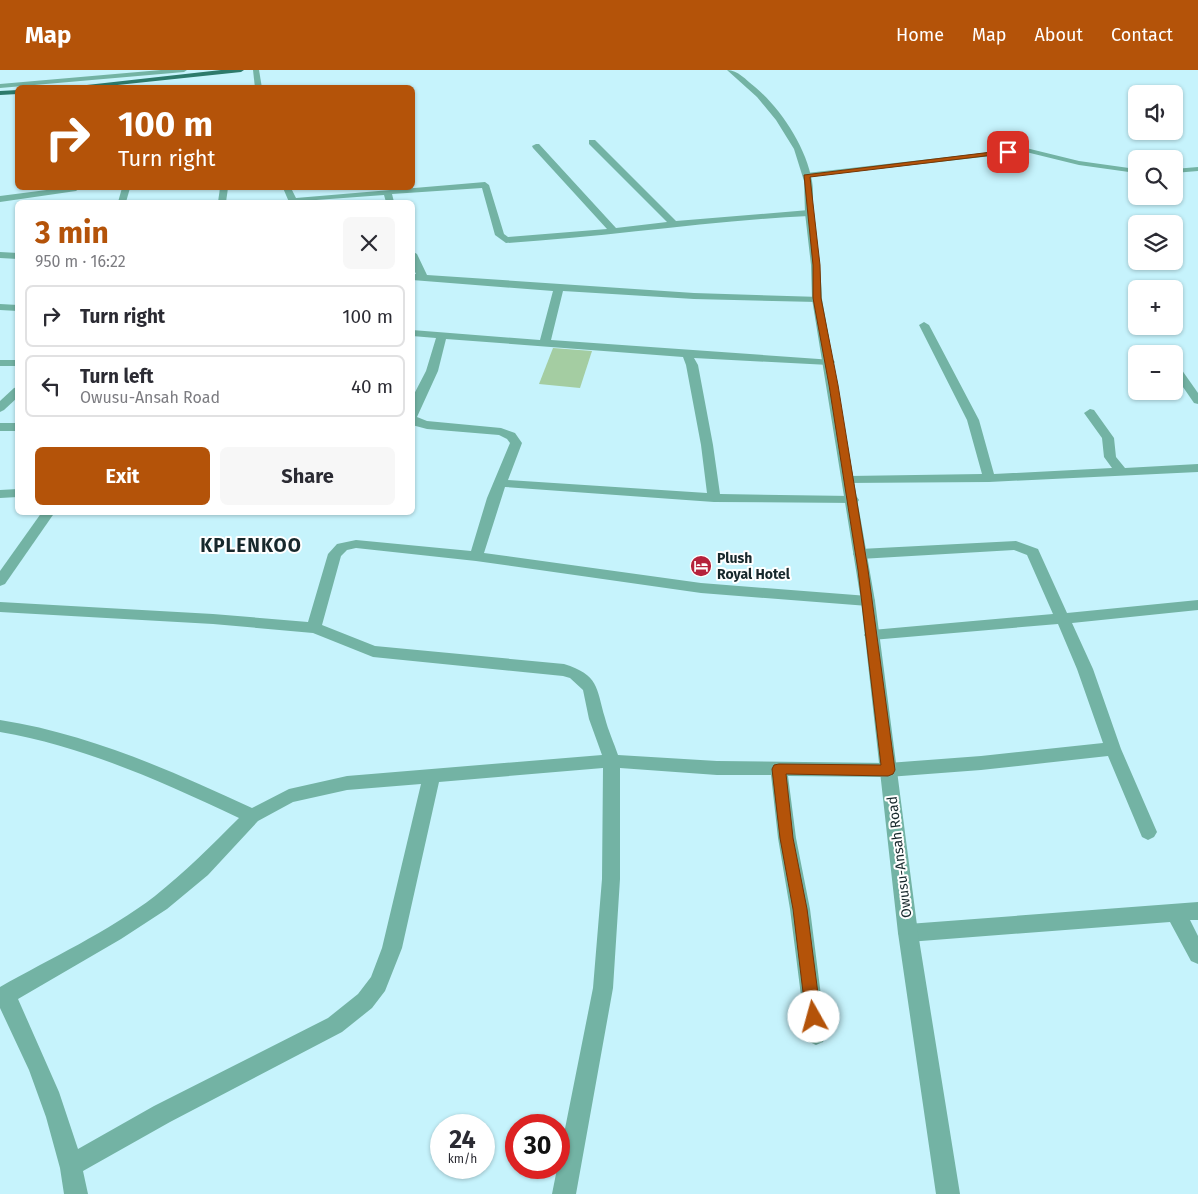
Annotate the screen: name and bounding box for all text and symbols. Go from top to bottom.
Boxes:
text: Map [25,21,71,49]
text: Home [896,24,944,46]
text: Map [972,24,1006,46]
text: About [1034,24,1083,46]
text: Contact [1111,24,1173,46]
map controls [1128,85,1183,400]
button: sound [1128,85,1183,140]
text: 100 m [118,103,213,145]
icon: right [35,105,100,170]
pin [987,131,1029,173]
icon: arrive [994,138,1022,166]
text: Turn right [118,145,215,172]
button: search [1128,150,1183,205]
text: 3 min [35,215,109,251]
button: layers [1128,215,1183,270]
button: close [343,217,395,269]
text: 950 m · 16:22 [35,252,126,271]
button: + [1128,280,1183,335]
icon: right [37,302,65,330]
text: Turn right [80,305,165,328]
text: 100 m [342,305,393,328]
button: − [1128,345,1183,400]
text: Turn left [80,365,154,388]
icon: left [37,372,65,400]
text: 40 m [351,375,393,398]
text: Owusu-Ansah Road [80,388,220,407]
button: Exit [35,447,210,505]
button: Share [220,447,395,505]
district label: KPLENKOO [200,534,302,557]
place label: Plush Royal Hotel [717,550,791,583]
hotel icon: Plush Royal Hotel [689,554,713,578]
street label: Owusu-Ansah Road [884,795,915,919]
position arrow [787,990,839,1042]
speed limit sign: 30 [505,1114,570,1179]
text: 24 [449,1125,476,1155]
text: km/h [448,1152,477,1166]

